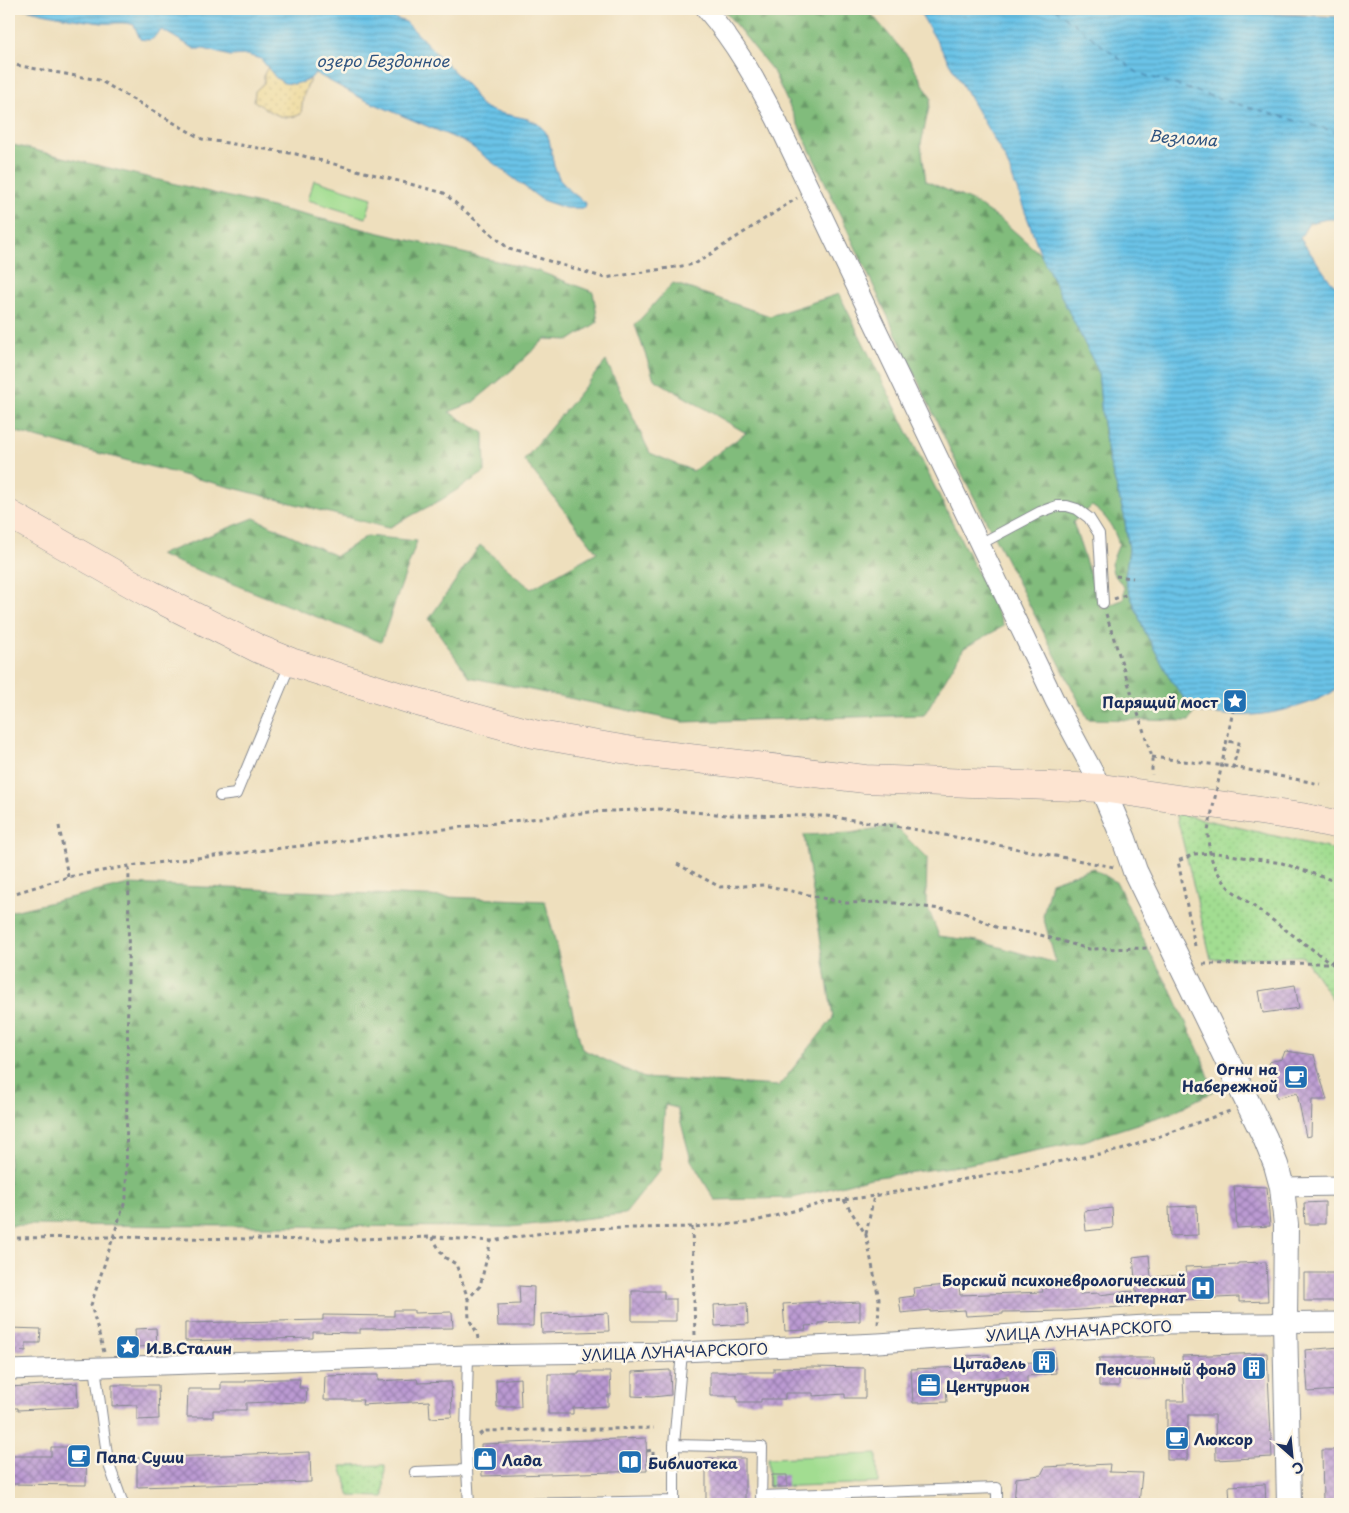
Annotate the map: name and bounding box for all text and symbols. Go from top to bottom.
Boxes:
water label: озеро Бездонное [317,48,450,72]
water label: Везлома [1148,123,1219,151]
place icon: Парящий мост [1222,688,1248,714]
place label: Парящий мост [1102,690,1219,713]
place label: Огни на Набережной [1182,1057,1278,1097]
cafe icon: Огни на Набережной [1283,1064,1309,1090]
place label: Борский психоневрологический интернат [942,1268,1187,1308]
hospital icon: Борский психоневрологический интернат [1190,1275,1216,1301]
street label: УЛИЦА ЛУНАЧАРСКОГО [985,1314,1173,1346]
place icon: И.В.Сталин [115,1334,141,1360]
place label: И.В.Сталин [146,1336,232,1359]
street label: УЛИЦА ЛУНАЧАРСКОГО [581,1336,769,1366]
building icon: Цитадель [1031,1349,1057,1375]
place label: Цитадель [953,1351,1026,1374]
building icon: Пенсионный фонд [1241,1355,1267,1381]
place label: Пенсионный фонд [1095,1357,1236,1380]
office icon: Центурион [916,1372,942,1398]
place label: Центурион [946,1374,1030,1397]
cafe icon: Люксор [1164,1425,1190,1451]
place label: Люксор [1194,1427,1253,1450]
north arrow [1266,1430,1316,1480]
cafe icon: Папа Суши [66,1443,92,1469]
place label: Папа Суши [96,1445,184,1468]
shop icon: Лада [472,1446,498,1472]
place label: Лада [502,1448,543,1471]
library icon: Библиотека [617,1449,643,1475]
place label: Библиотека [648,1451,738,1474]
text: С [1289,1456,1308,1480]

